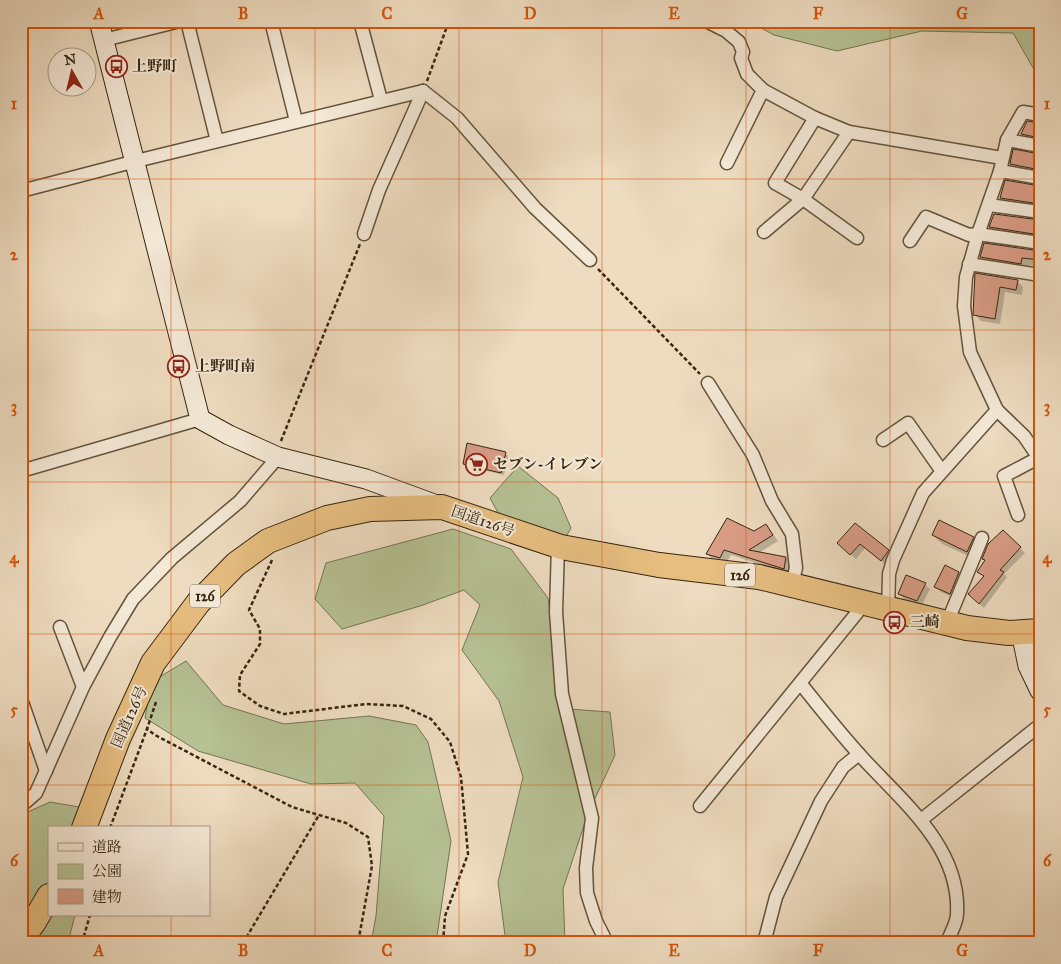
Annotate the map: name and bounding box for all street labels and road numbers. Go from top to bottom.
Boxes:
street label: 国道126号 [449,502,517,540]
road number: 126 [725,564,755,586]
road number: 126 [190,584,220,608]
street label: 国道126号 [107,683,151,751]

